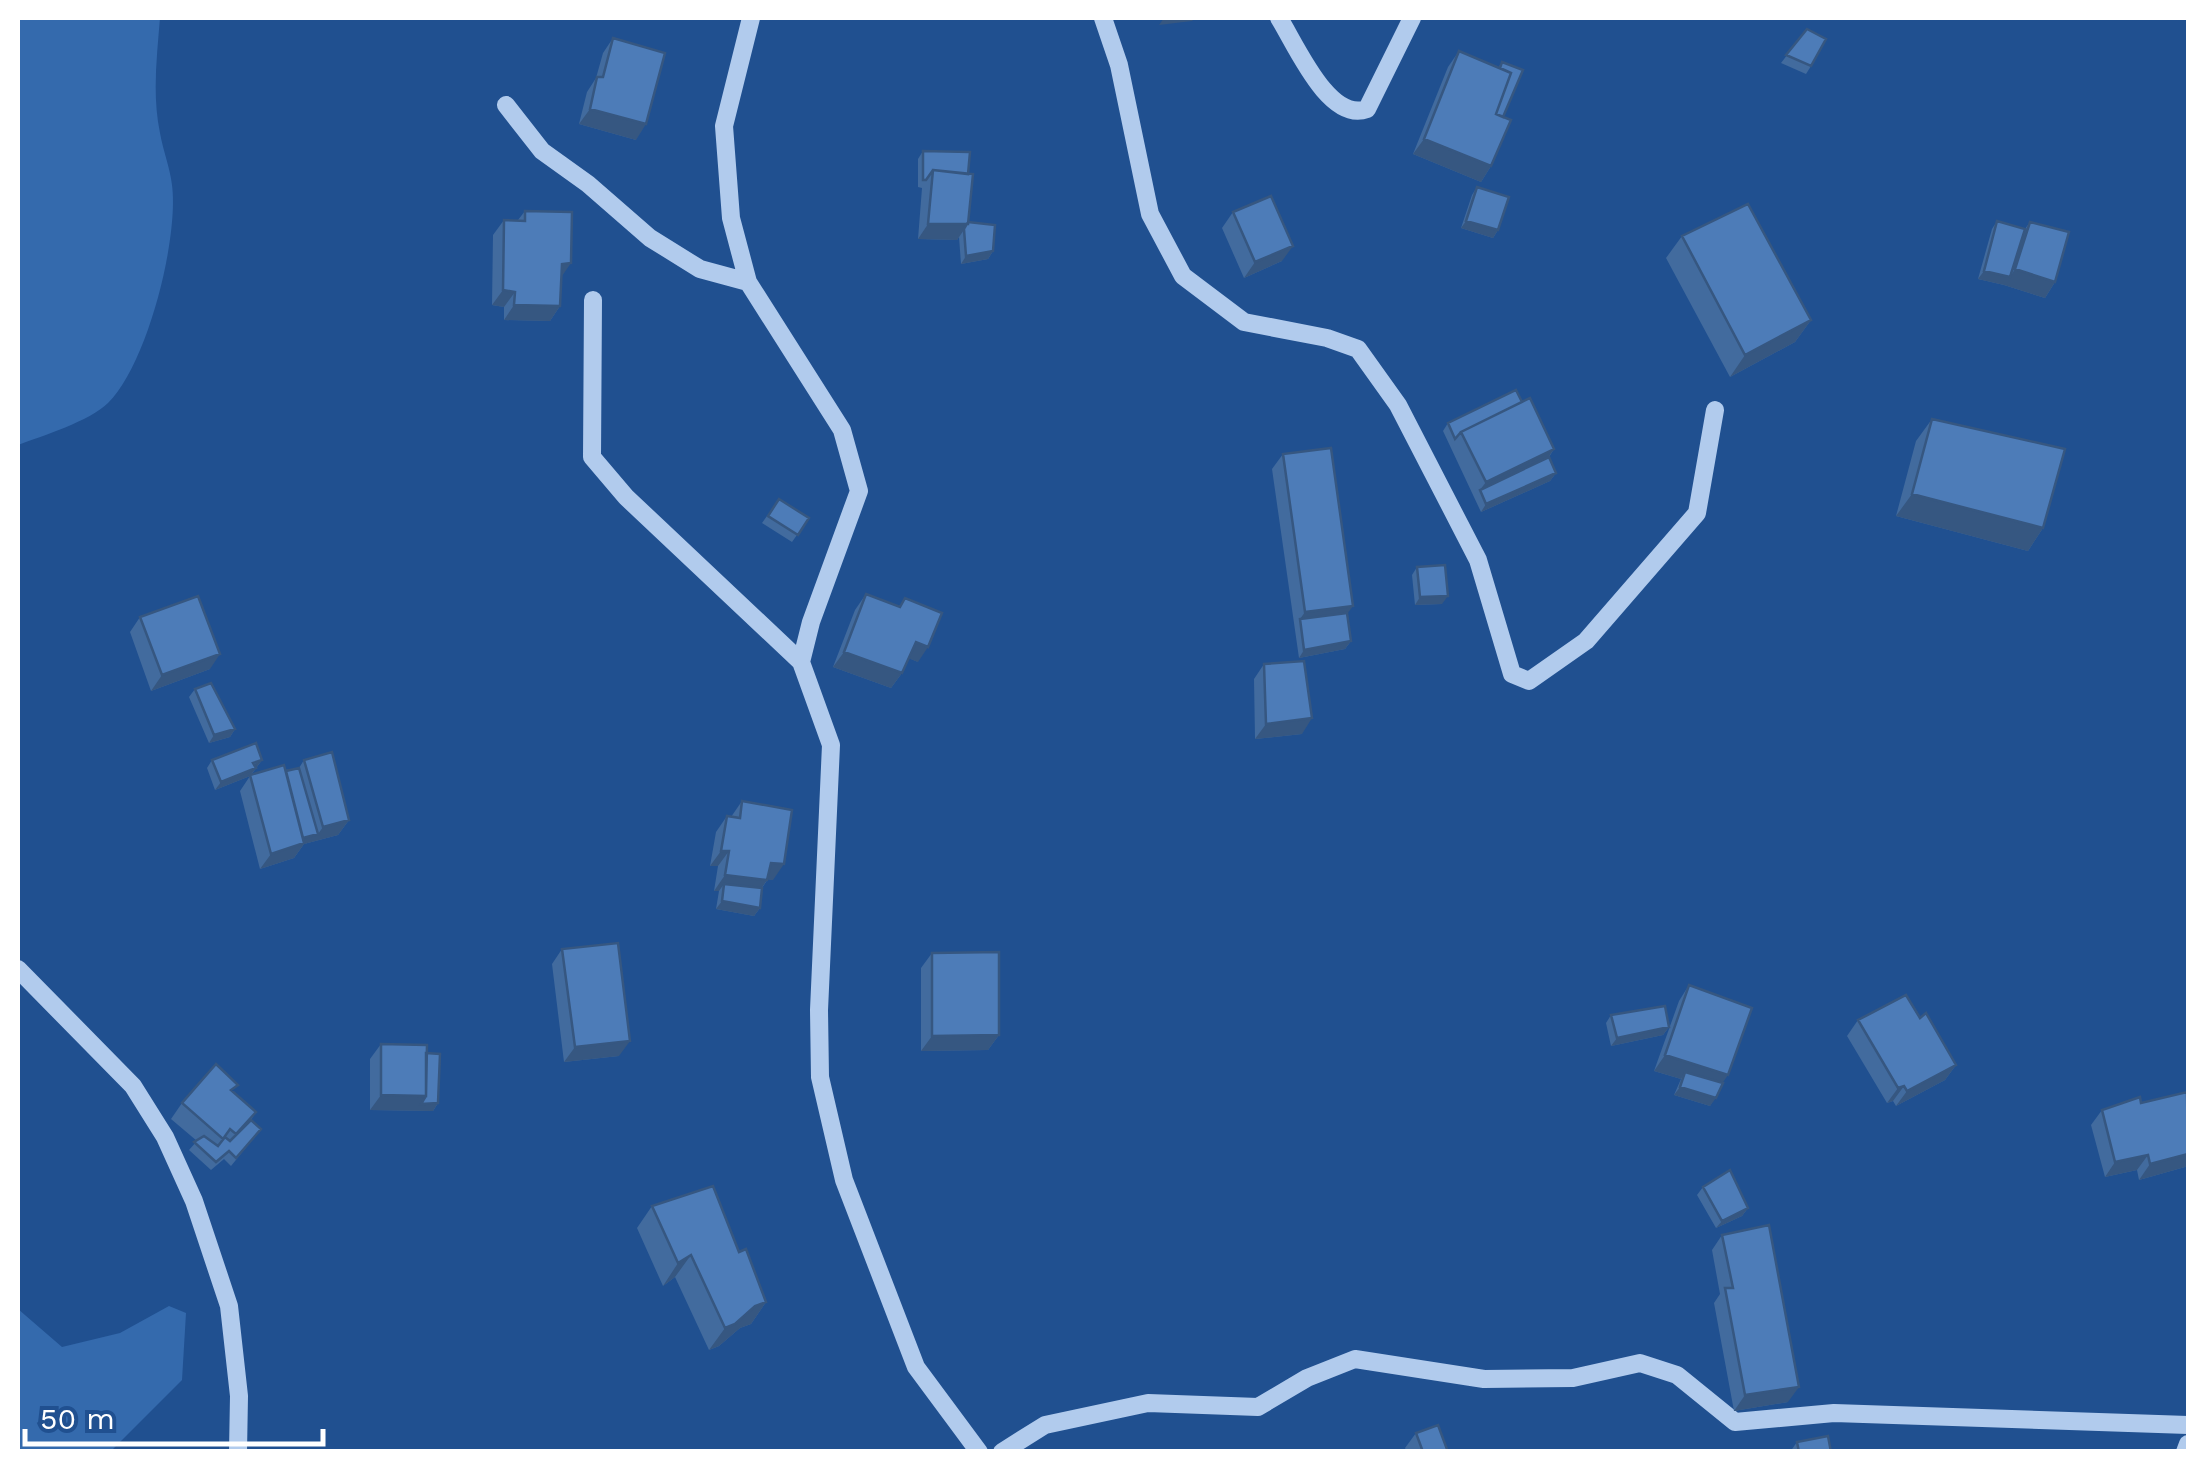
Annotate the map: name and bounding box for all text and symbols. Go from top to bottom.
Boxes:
scale bar [25,1384,322,1446]
text: 50 m [40,1401,115,1436]

